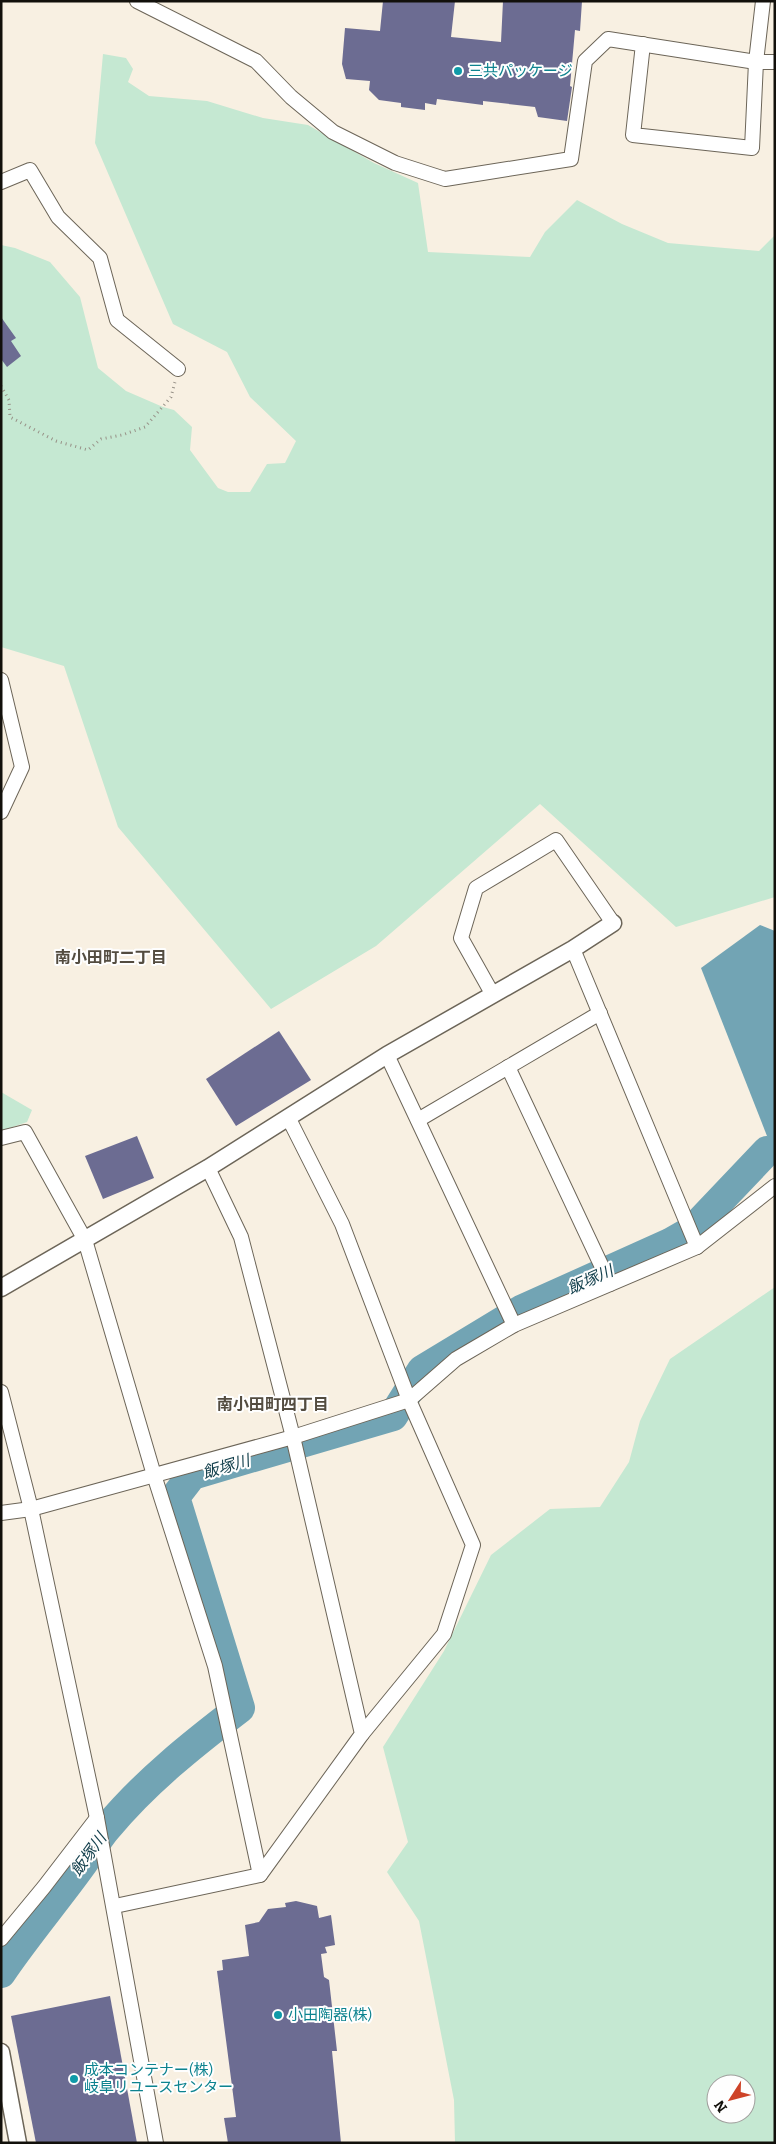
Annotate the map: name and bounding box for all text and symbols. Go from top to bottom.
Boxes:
place label: 三共パッケージ [468,62,573,80]
marker: 三共パッケージ [452,65,464,77]
district label: 南小田町二丁目 [55,948,167,967]
water label: 飯塚川 [564,1260,618,1298]
district label: 南小田町四丁目 [217,1395,329,1414]
water label: 飯塚川 [200,1450,254,1482]
water label: 飯塚川 [67,1828,111,1879]
place label: 小田陶器(株) [288,2006,372,2024]
marker: 小田陶器(株) [272,2009,284,2021]
place label: 成本コンテナー(株) 岐阜リユースセンター [84,2061,233,2096]
marker: 成本コンテナー(株) 岐阜リユースセンター [68,2073,80,2085]
north arrow [706,2074,756,2124]
text: N [711,2097,731,2116]

